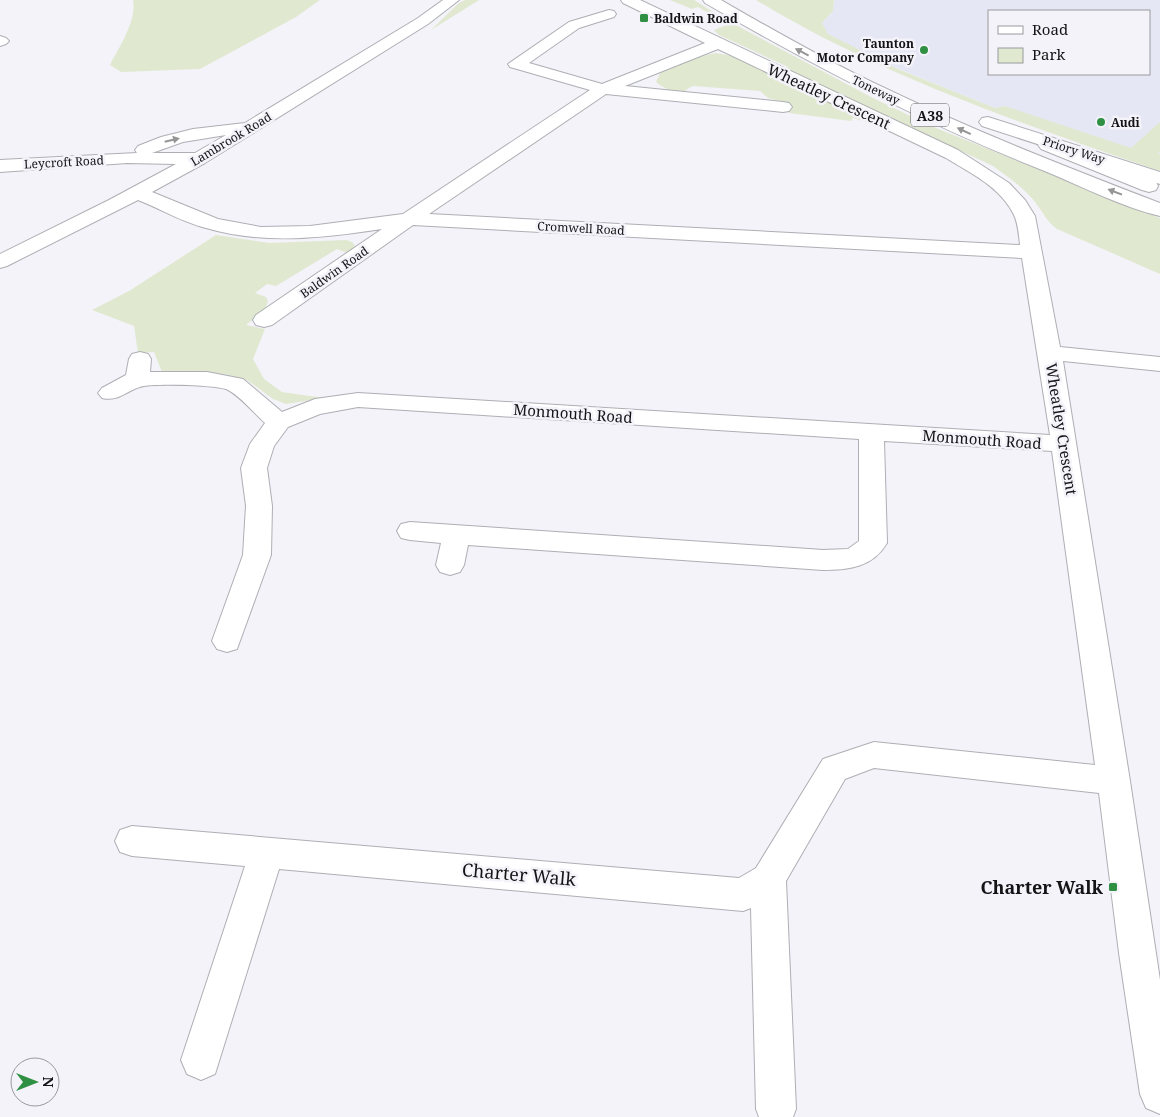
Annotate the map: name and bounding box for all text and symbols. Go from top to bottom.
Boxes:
place label: Baldwin Road [654,10,738,27]
legend [988,10,1150,75]
marker: Baldwin Road [638,12,650,24]
text: Road [1032,19,1068,39]
place label: Taunton Motor Company [817,35,914,66]
marker: Taunton Motor Company [918,44,930,56]
text: Park [1032,44,1066,64]
one-way arrow [795,48,810,56]
street label: Wheatley Crescent [764,59,894,133]
street label: Toneway [849,71,903,109]
road number: A38 [911,104,949,126]
street label: Lambrook Road [187,108,275,170]
place label: Audi [1111,114,1141,131]
marker: Audi [1095,116,1107,128]
one-way arrow [957,126,971,134]
street label: Priory Way [1041,132,1107,168]
one-way arrow [165,136,180,144]
street label: Leycroft Road [24,151,105,173]
one-way arrow [1107,188,1122,196]
street label: Cromwell Road [537,217,626,239]
street label: Baldwin Road [296,242,372,302]
street label: Wheatley Crescent [1042,362,1082,496]
street label: Monmouth Road [513,399,633,427]
street label: Monmouth Road [922,425,1042,453]
street label: Charter Walk [461,857,577,891]
place label: Charter Walk [980,875,1104,899]
marker: Charter Walk [1107,881,1119,893]
north arrow [10,1057,60,1107]
text: N [39,1076,58,1088]

